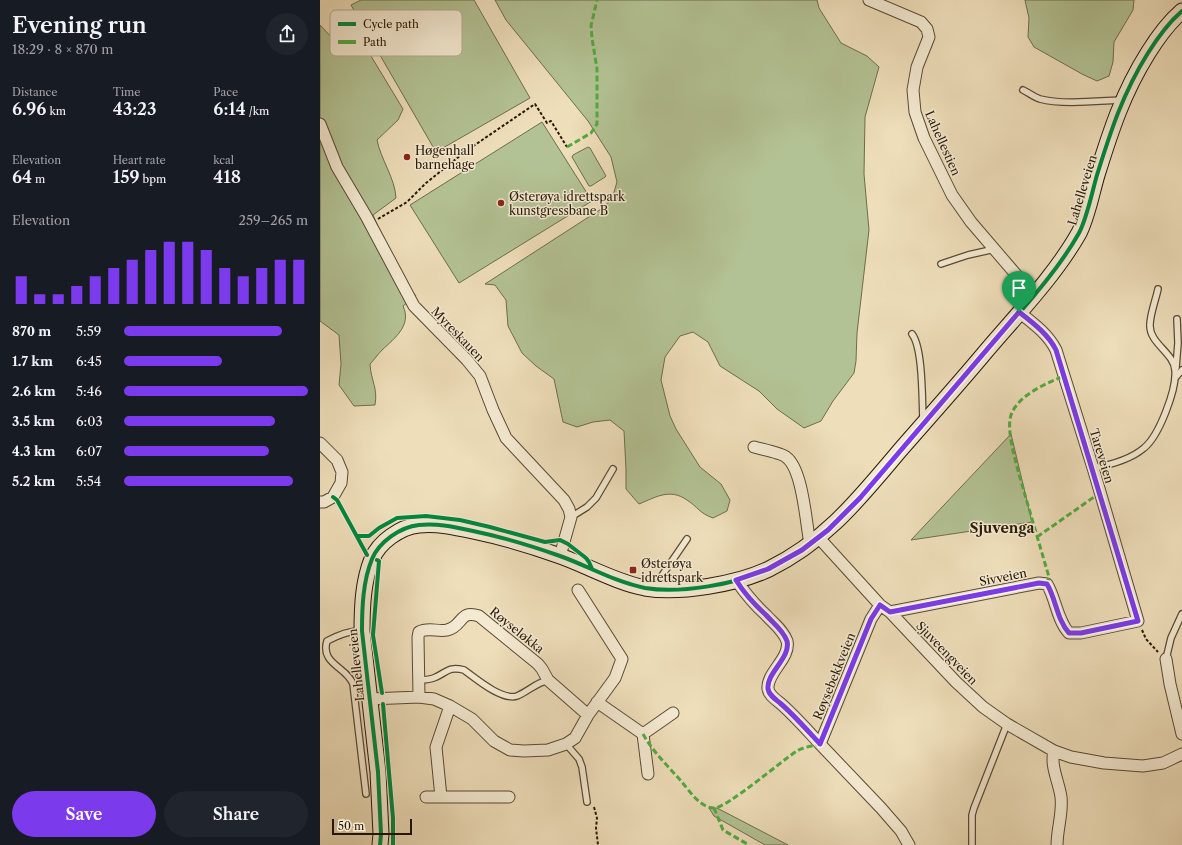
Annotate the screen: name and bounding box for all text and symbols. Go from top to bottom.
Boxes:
legend [330,10,462,56]
text: Evening run [12,12,147,39]
button: share [266,13,308,55]
text: Cycle path [363,17,419,31]
text: Path [363,35,387,49]
text: 18:29 · 8 × 870 m [12,41,113,57]
text: Distance [12,85,58,99]
text: Time [113,85,140,99]
text: Pace [213,85,238,99]
text: 6.96 [12,99,46,119]
text: 43:23 [113,99,157,119]
text: 6:14 [213,99,246,119]
text: km [46,104,66,118]
text: /km [246,104,269,118]
street label: Lahellestien [922,108,964,178]
place label: Høgenhall barnehage [415,143,475,172]
marker: Høgenhall barnehage [402,152,412,162]
text: Elevation [12,153,61,167]
text: Heart rate [113,153,166,167]
text: kcal [213,153,234,167]
street label: Lahelleveien [1064,153,1100,227]
text: 64 [12,167,32,187]
text: 159 [113,167,140,187]
text: 418 [213,167,241,187]
text: m [32,172,45,186]
text: bpm [140,172,166,186]
place label: Østerøya idrettspark kunstgressbane B [509,189,626,218]
marker: Østerøya idrettspark kunstgressbane B [496,198,506,208]
text: Elevation [12,212,70,228]
text: 259–265 m [238,212,308,228]
pin [1002,271,1036,312]
icon: arrive [1008,277,1030,299]
street label: Myreskauen [428,304,488,365]
text: 870 m [12,323,51,339]
text: 5:59 [76,323,101,339]
text: 1.7 km [12,353,53,369]
text: 6:45 [76,353,102,369]
text: 2.6 km [12,383,56,399]
text: 5:46 [76,383,102,399]
text: 3.5 km [12,413,55,429]
text: 6:03 [76,413,103,429]
street label: Tareveien [1087,427,1118,486]
text: 4.3 km [12,443,55,459]
text: 6:07 [76,443,102,459]
text: 5.2 km [12,473,55,489]
text: 5:54 [76,473,101,489]
district label: Sjuvenga [969,519,1035,537]
place label: Østerøya idrettspark [641,556,704,585]
marker: Østerøya idrettspark [628,565,638,575]
street label: Sivveien [978,565,1028,589]
street label: Røyseløkka [487,604,548,657]
street label: Sjuveengveien [913,618,981,688]
street label: Lahelleveien [345,628,367,702]
street label: Røysebekkveien [810,630,858,722]
button: Save [12,791,156,837]
button: Share [164,791,308,837]
scale bar [332,817,412,836]
text: 50 m [338,819,364,833]

